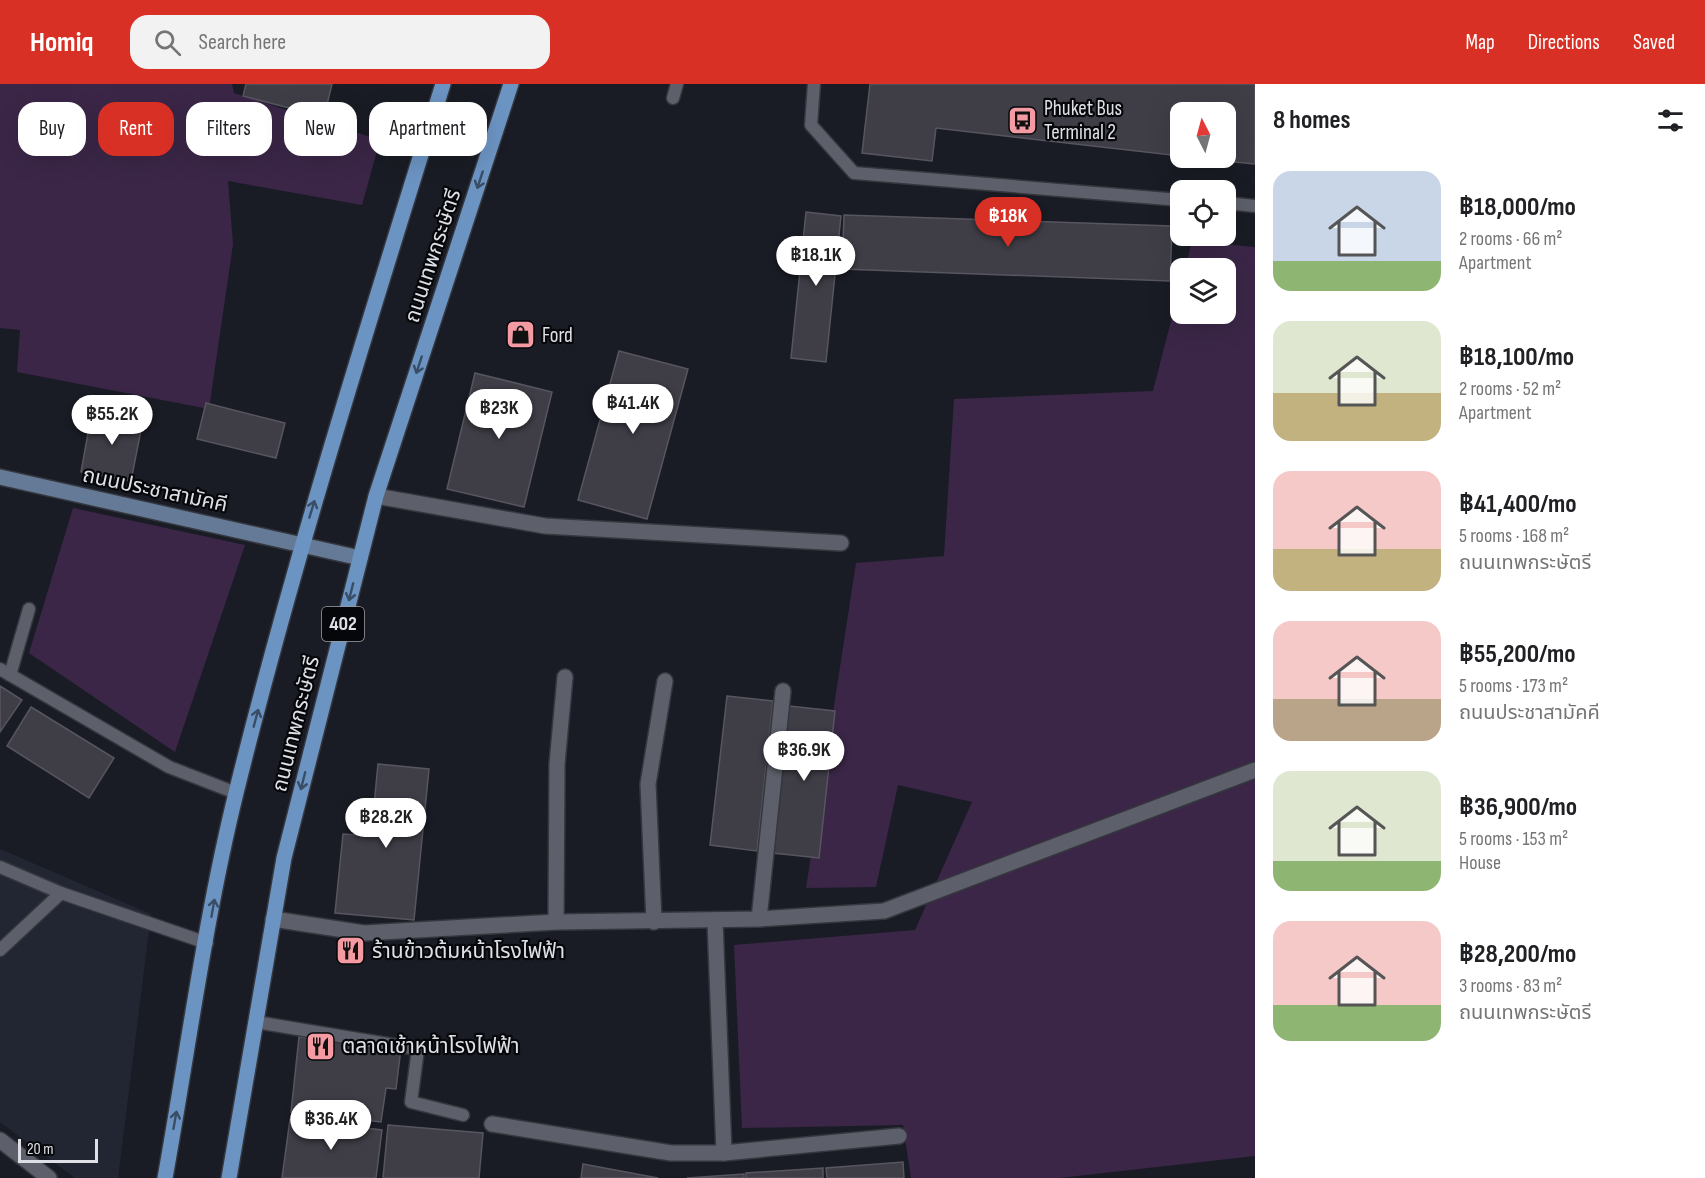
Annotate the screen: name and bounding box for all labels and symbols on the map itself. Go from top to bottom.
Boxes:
place label: Phuket Bus Terminal 2 [1044,96,1122,145]
north arrow [1170,102,1236,168]
bus stop icon: Phuket Bus Terminal 2 [1007,104,1039,136]
one-way arrow [474,170,485,189]
street label: ถนนเทพกระษัตรี [400,186,466,326]
pin: ฿18K [972,197,1044,248]
pin: ฿18.1K [767,236,865,287]
shop icon: Ford [505,319,537,351]
place label: Ford [542,323,573,348]
one-way arrow [413,355,424,374]
pin: ฿41.4K [584,384,682,435]
pin: ฿23K [463,389,535,440]
pin: ฿55.2K [63,395,161,446]
street label: ถนนประชาสามัคคี [80,462,230,518]
one-way arrow [307,500,318,519]
one-way arrow [345,582,356,601]
road number: 402 [322,607,364,641]
street label: ถนนเทพกระษัตรี [267,654,325,794]
one-way arrow [250,708,262,727]
pin: ฿36.9K [755,731,853,782]
one-way arrow [297,771,309,790]
pin: ฿28.2K [337,798,435,849]
one-way arrow [208,898,219,918]
restaurant icon: ร้านข้าวต้มหน้าโรงไฟฟ้า [335,935,367,967]
place label: ร้านข้าวต้มหน้าโรงไฟฟ้า [372,939,565,964]
restaurant icon: ตลาดเช้าหน้าโรงไฟฟ้า [305,1030,337,1062]
place label: ตลาดเช้าหน้าโรงไฟฟ้า [342,1034,520,1059]
pin: ฿36.4K [282,1100,380,1151]
one-way arrow [170,1111,181,1131]
scale bar [18,1136,98,1164]

